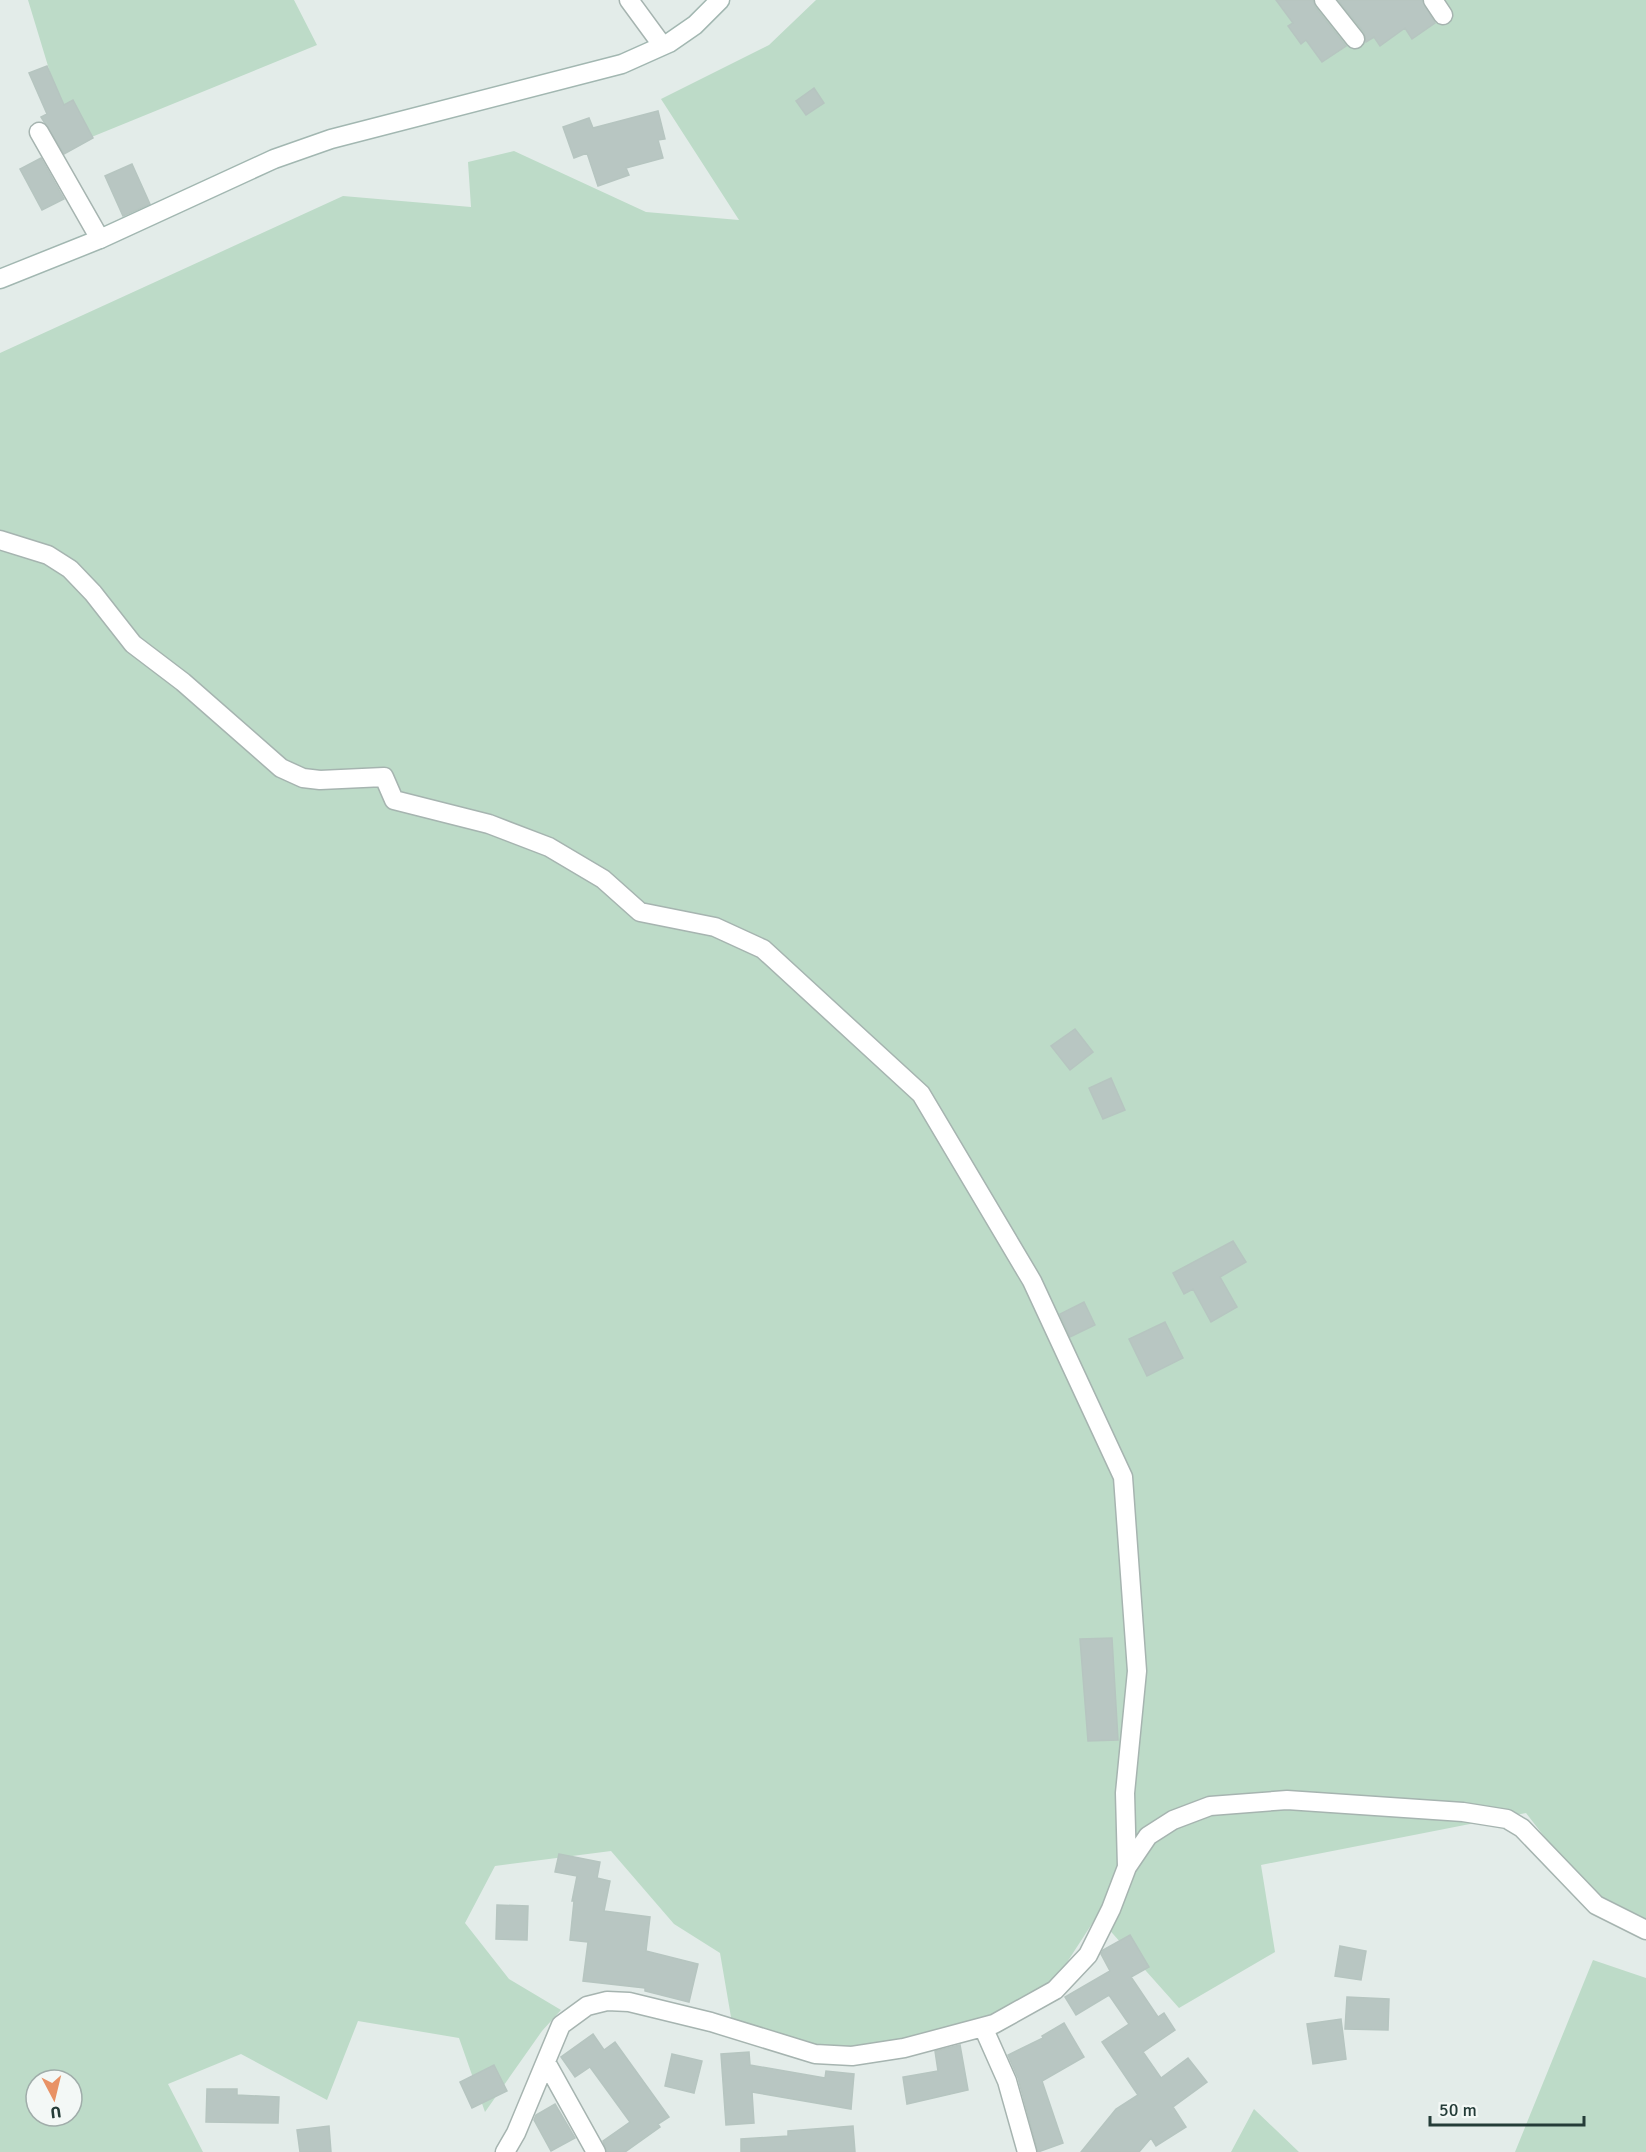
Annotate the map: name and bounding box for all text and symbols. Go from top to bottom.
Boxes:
north arrow [24,2068,84,2128]
scale bar [1430,2089,1584,2127]
text: 50 m [1439,2099,1477,2121]
text: U [49,2101,62,2122]

